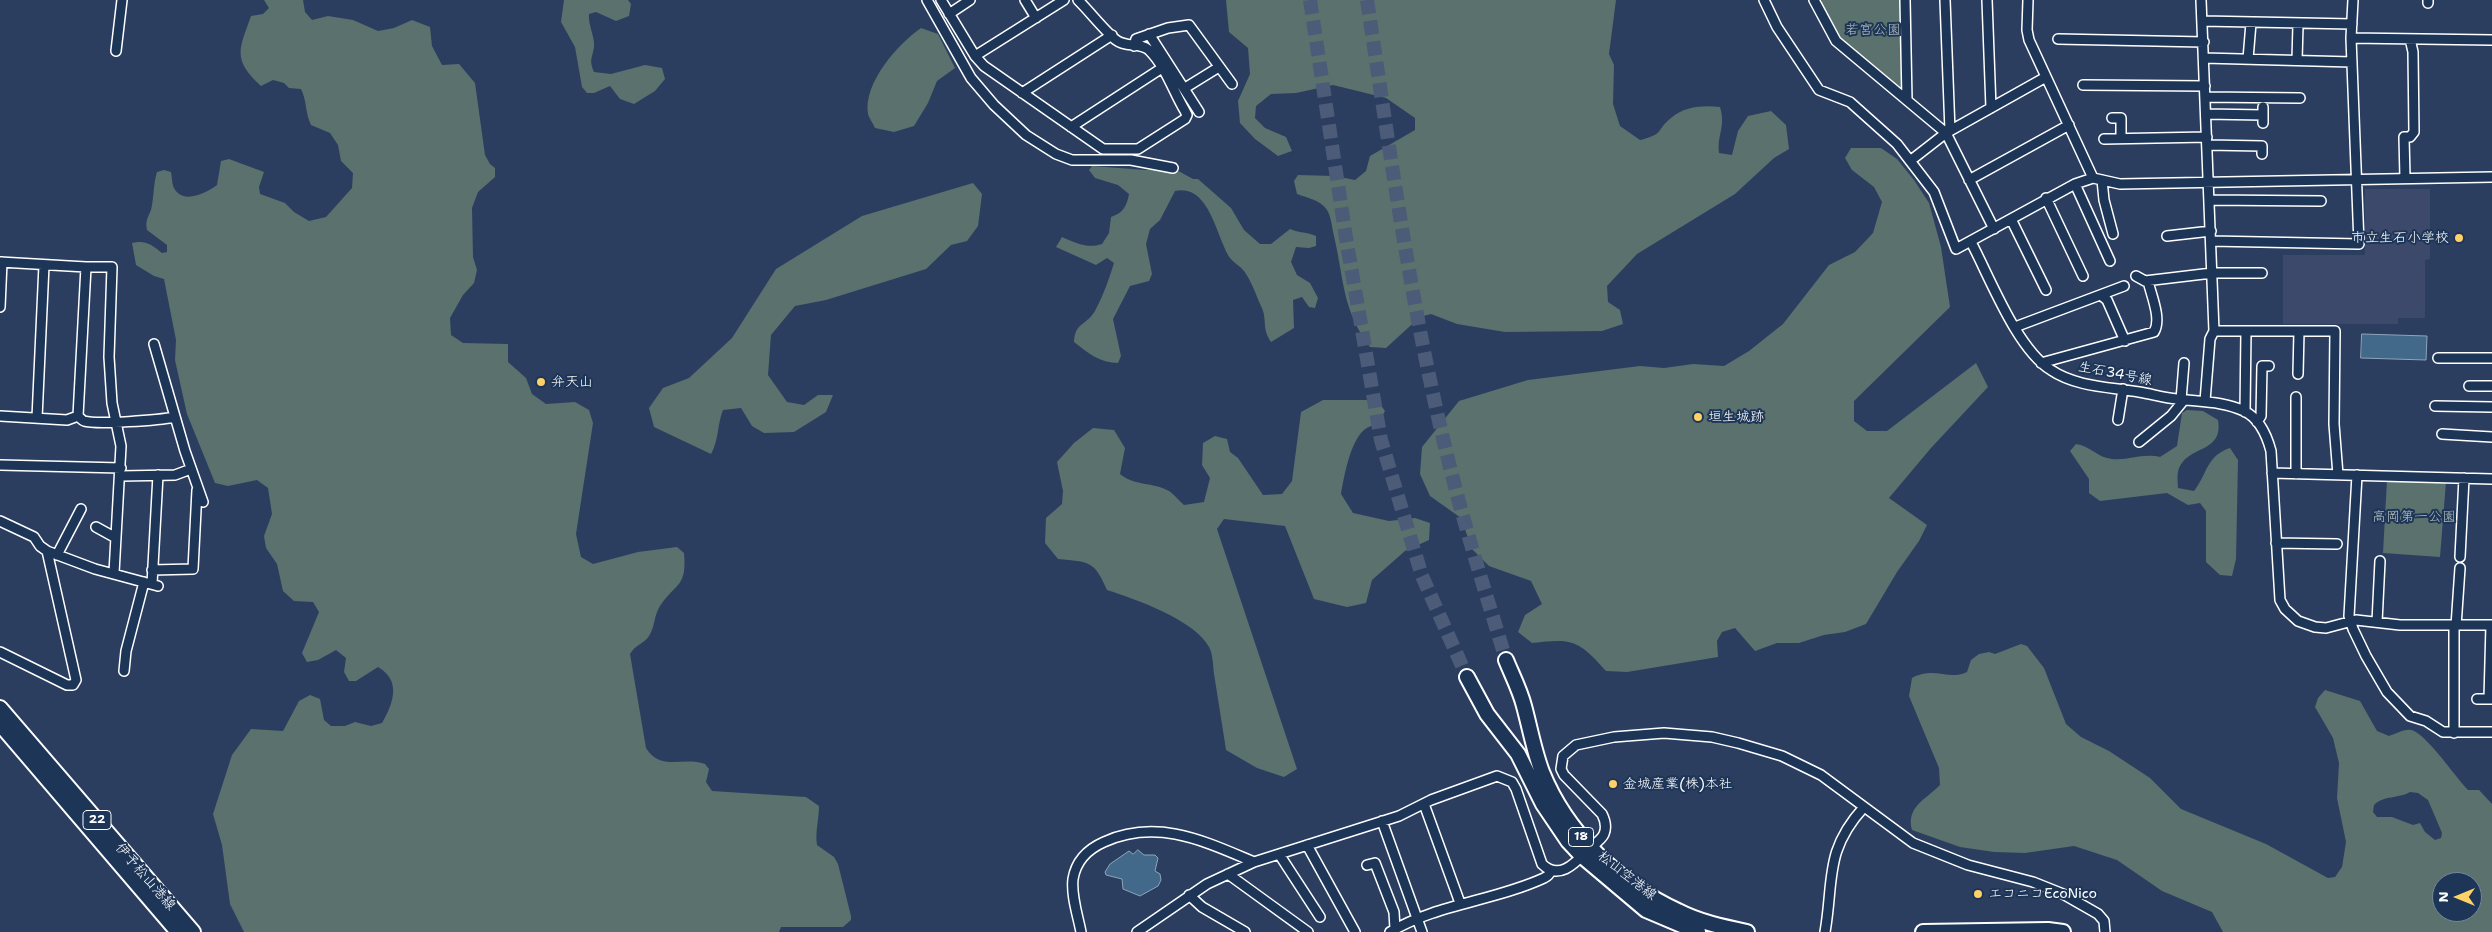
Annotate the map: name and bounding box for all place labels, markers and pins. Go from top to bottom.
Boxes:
place label: 市立生石小学校 [2351,230,2449,246]
marker: 市立生石小学校 [2453,232,2465,244]
place label: 弁天山 [551,374,593,390]
marker: 弁天山 [535,376,547,388]
place label: 垣生城跡 [1708,409,1764,425]
marker: 垣生城跡 [1692,411,1704,423]
place label: 金城産業(株)本社 [1623,776,1733,792]
marker: 金城産業(株)本社 [1607,778,1619,790]
place label: エコニコEcoNico [1988,886,2097,902]
marker: エコニコEcoNico [1972,888,1984,900]

